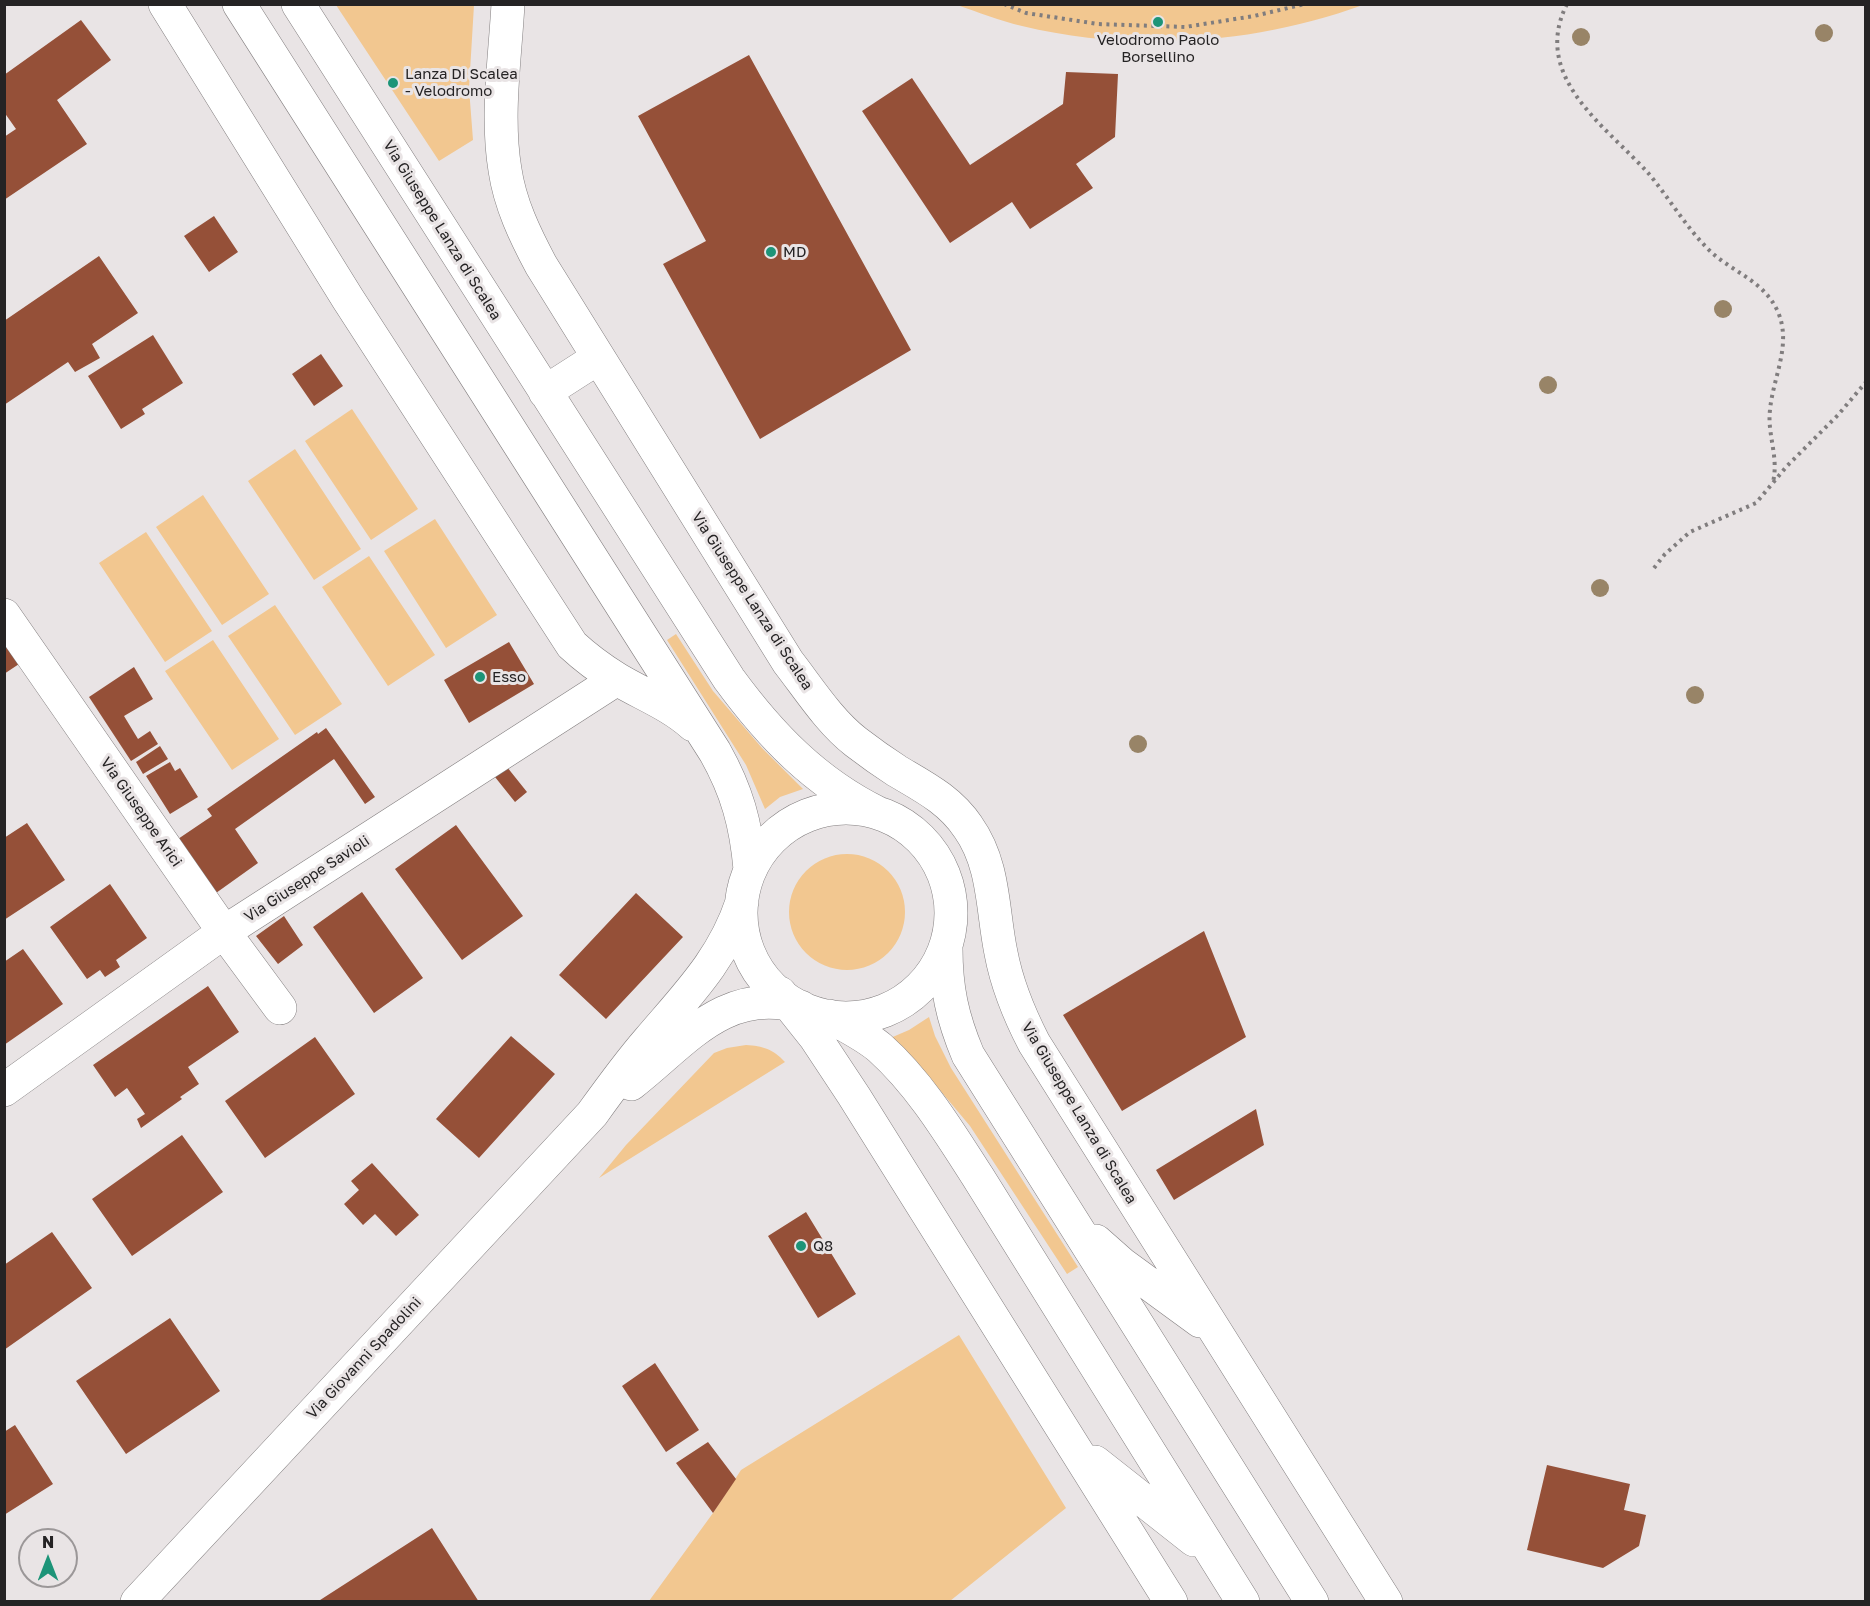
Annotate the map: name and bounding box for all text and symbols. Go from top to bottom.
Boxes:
marker: Velodromo Paolo Borsellino [1151,15,1165,29]
place label: Velodromo Paolo Borsellino [1097,31,1219,66]
place label: Lanza Di Scalea - Velodromo [405,65,518,100]
marker: Lanza Di Scalea - Velodromo [386,76,400,90]
street label: Via Giuseppe Lanza di Scalea [379,137,505,323]
place label: MD [783,243,806,261]
marker: MD [764,245,778,259]
street label: Via Giuseppe Lanza di Scalea [688,509,816,693]
place label: Esso [492,668,526,686]
marker: Esso [473,670,487,684]
street label: Via Giuseppe Arici [96,754,186,870]
street label: Via Giuseppe Savioli [241,832,373,926]
street label: Via Giuseppe Lanza di Scalea [1018,1019,1140,1207]
place label: Q8 [813,1237,833,1255]
marker: Q8 [794,1239,808,1253]
street label: Via Giovanni Spadolini [303,1293,425,1423]
north arrow [18,1528,78,1588]
text: N [42,1532,54,1552]

